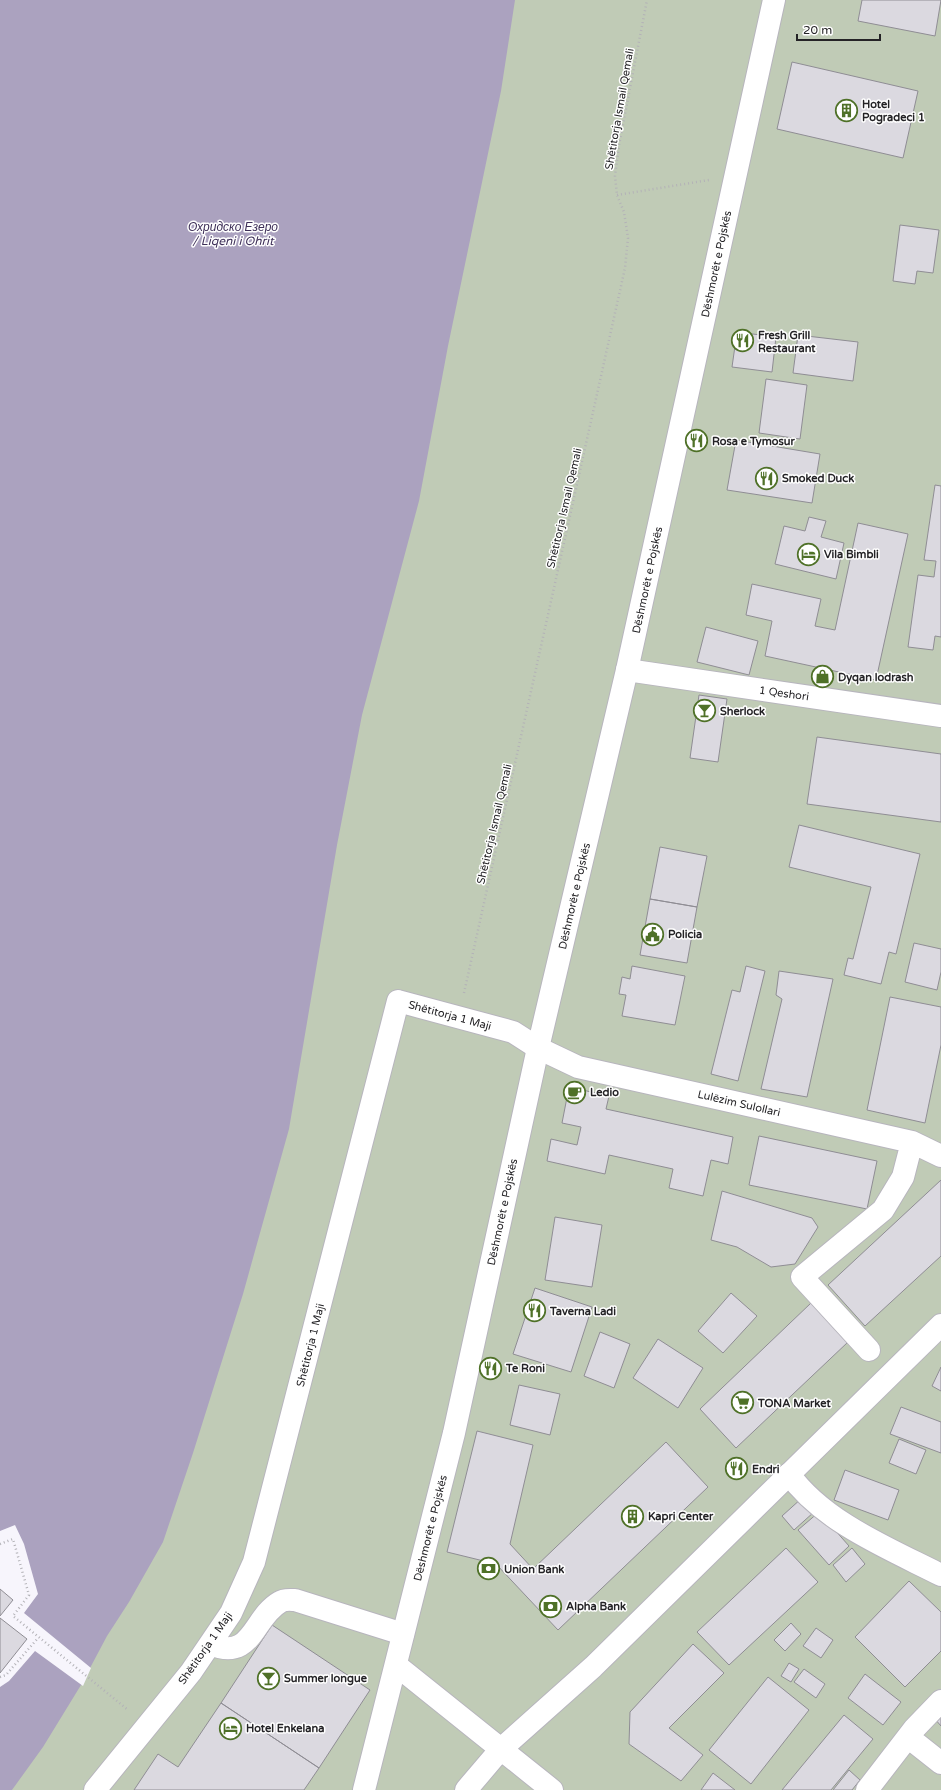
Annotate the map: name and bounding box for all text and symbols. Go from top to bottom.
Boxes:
scale bar [797,16,880,42]
text: 20 m [803,23,832,37]
street label: Shëtitorja Ismail Qemali [602,47,637,171]
building icon: Hotel Pogradeci 1 [834,97,860,123]
place label: Hotel Pogradeci 1 [862,98,925,125]
street label: Dëshmorët e Pojskës [699,210,734,319]
water label: Охридско Езеро / Liqeni i Ohrit [188,220,278,248]
restaurant icon: Fresh Grill Restaurant [730,328,756,354]
place label: Fresh Grill Restaurant [758,329,816,355]
restaurant icon: Rosa e Tymosur [683,428,709,454]
place label: Rosa e Tymosur [712,435,796,449]
street label: Shëtitorja Ismail Qemali [544,447,585,570]
restaurant icon: Smoked Duck [754,465,780,491]
place label: Smoked Duck [782,472,854,485]
street label: Dëshmorët e Pojskës [630,526,665,635]
hotel icon: Vila Bimbli [795,541,821,567]
place label: Vila Bimbli [824,548,879,561]
shop icon: Dyqan lodrash [810,664,836,690]
place label: Dyqan lodrash [838,671,914,685]
street label: 1 Qeshori [758,684,810,703]
bar icon: Sherlock [691,698,717,724]
place label: Sherlock [720,705,765,718]
street label: Shëtitorja Ismail Qemali [474,763,515,886]
street label: Dëshmorët e Pojskës [556,842,593,951]
public building icon: Policia [639,921,665,947]
place label: Policia [668,928,702,941]
street label: Shëtitorja 1 Maji [407,998,493,1033]
cafe icon: Ledio [561,1079,587,1105]
place label: Ledio [590,1086,619,1099]
street label: Lulëzim Sulollari [696,1088,782,1119]
street label: Dëshmorët e Pojskës [485,1158,520,1267]
restaurant icon: Taverna Ladi [522,1298,548,1324]
street label: Shëtitorja 1 Maji [294,1302,327,1388]
place label: Taverna Ladi [549,1305,616,1318]
restaurant icon: Te Roni [477,1355,503,1381]
place label: Te Roni [505,1362,545,1375]
supermarket icon: TONA Market [729,1390,755,1416]
place label: TONA Market [757,1397,831,1410]
restaurant icon: Endri [724,1456,750,1482]
place label: Endri [752,1463,780,1476]
street label: Dëshmorët e Pojskës [411,1474,450,1583]
building icon: Kapri Center [620,1503,646,1529]
place label: Kapri Center [648,1510,714,1524]
bank icon: Union Bank [475,1556,501,1582]
place label: Union Bank [504,1563,564,1576]
bank icon: Alpha Bank [538,1593,564,1619]
place label: Alpha Bank [566,1600,626,1614]
street label: Shëtitorja 1 Maji [176,1610,235,1687]
bar icon: Summer longue [256,1665,282,1691]
place label: Summer longue [284,1672,368,1686]
hotel icon: Hotel Enkelana [218,1715,244,1741]
place label: Hotel Enkelana [246,1722,324,1735]

